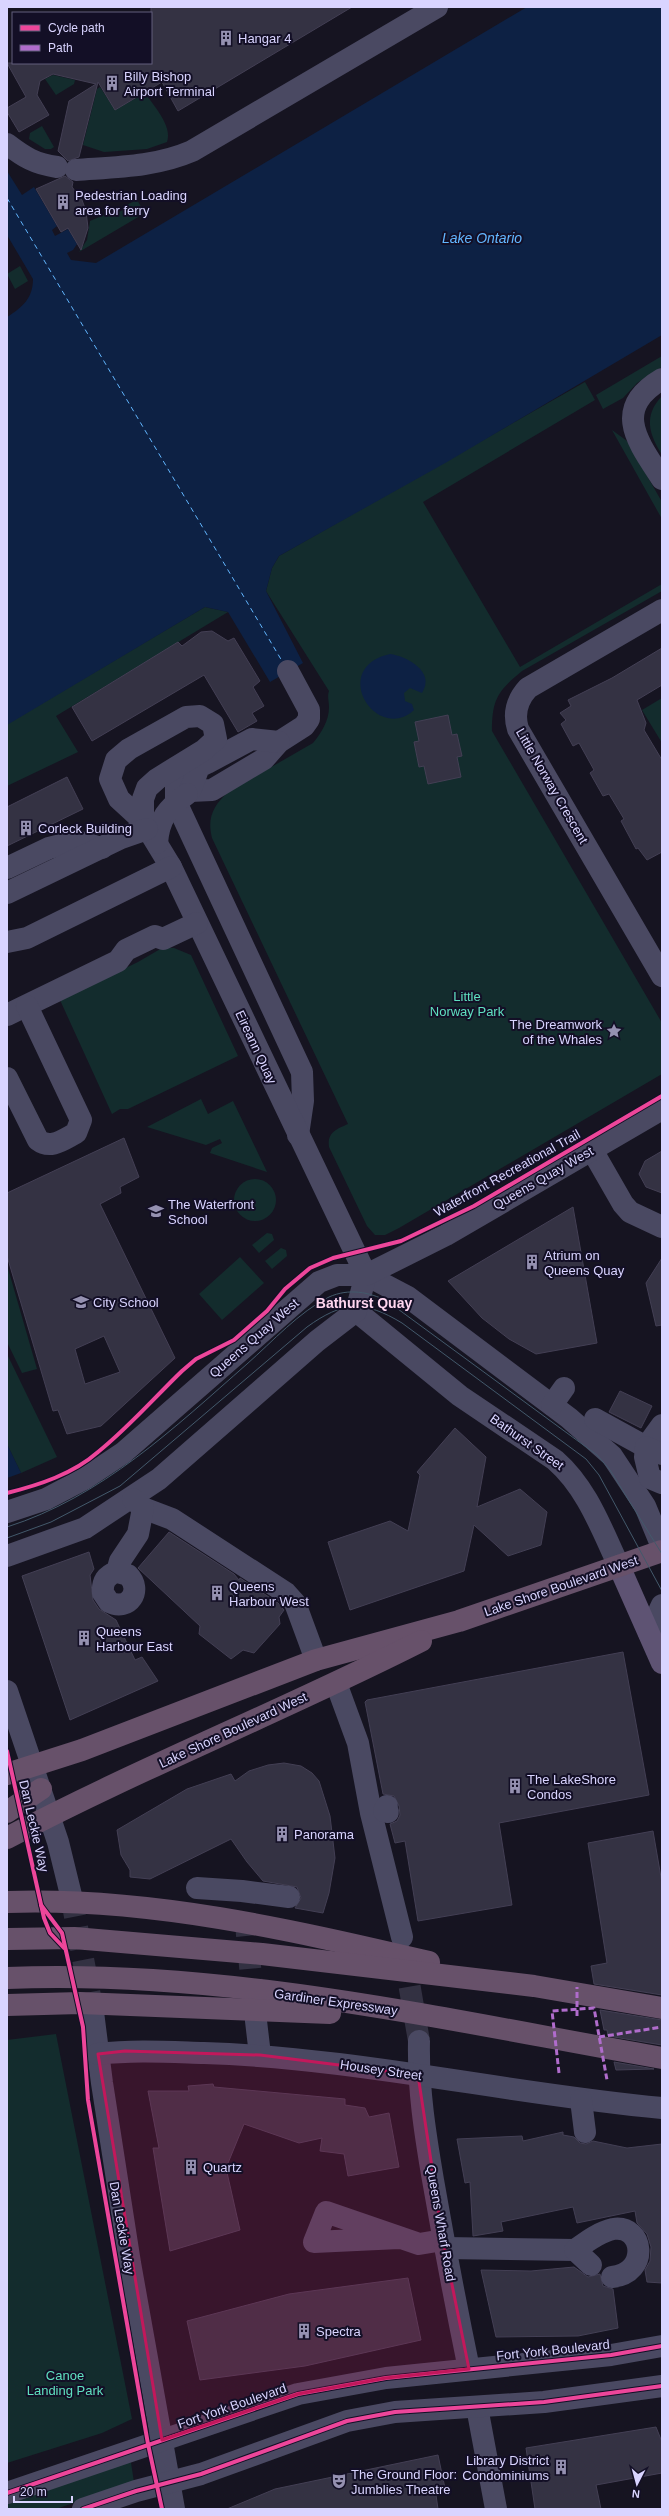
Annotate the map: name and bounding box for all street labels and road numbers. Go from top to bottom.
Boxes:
street label: Little Norway Crescent [513,726,591,847]
street label: Eireann Quay [232,1008,280,1087]
street label: Waterfront Recreational Trail [431,1126,583,1220]
street label: Queens Quay West [490,1143,596,1213]
street label: Queens Quay West [206,1295,302,1381]
street label: Bathurst Street [487,1411,567,1473]
street label: Lake Shore Boulevard West [482,1552,640,1619]
street label: Lake Shore Boulevard West [157,1689,310,1771]
street label: Dan Leckie Way [16,1778,52,1874]
street label: Gardiner Expressway [273,1986,399,2018]
street label: Housey Street [339,2057,423,2083]
street label: Queens Wharf Road [423,2163,459,2283]
street label: Dan Leckie Way [106,2180,138,2276]
street label: Fort York Boulevard [495,2337,611,2363]
street label: Fort York Boulevard [176,2380,288,2432]

